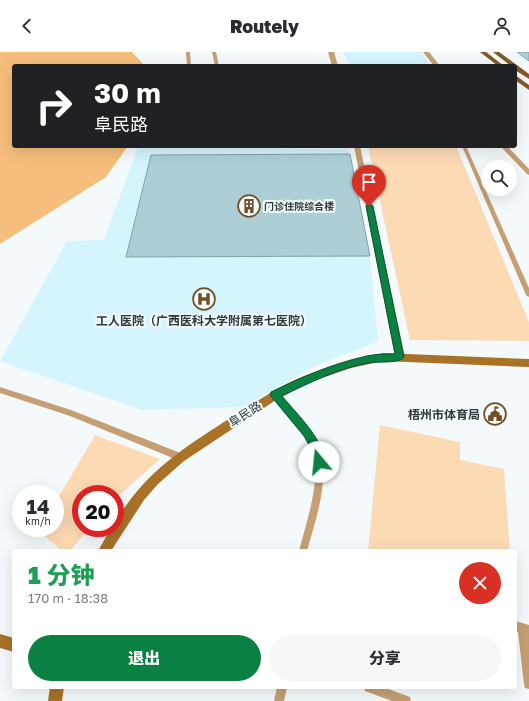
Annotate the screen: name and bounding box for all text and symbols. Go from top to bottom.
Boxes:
icon: back [16,15,38,37]
text: Routely [230,15,299,37]
icon: person [491,15,513,37]
text: 30 m [94,76,161,109]
icon: right [28,80,80,132]
text: 阜民路 [94,113,148,135]
map controls [481,160,517,196]
button: search [481,160,517,196]
pin [352,165,386,206]
icon: arrive [358,171,380,193]
building icon: 门诊住院综合楼 [236,193,262,219]
place label: 门诊住院综合楼 [264,200,334,212]
hospital icon: 工人医院（广西医科大学附属第七医院） [191,286,217,312]
place label: 工人医院（广西医科大学附属第七医院） [96,313,312,328]
street label: 阜民路 [226,398,264,430]
public building icon: 梧州市体育局 [482,401,508,427]
place label: 梧州市体育局 [408,407,480,422]
position arrow [298,441,340,483]
speed limit sign: 20 [72,485,124,537]
text: 14 [27,494,49,518]
text: km/h [25,515,51,527]
text: 1 分钟 [28,560,95,589]
button: close [459,562,501,604]
text: 170 m · 18:38 [28,590,108,606]
button: 退出 [28,635,261,681]
button: 分享 [269,635,501,681]

